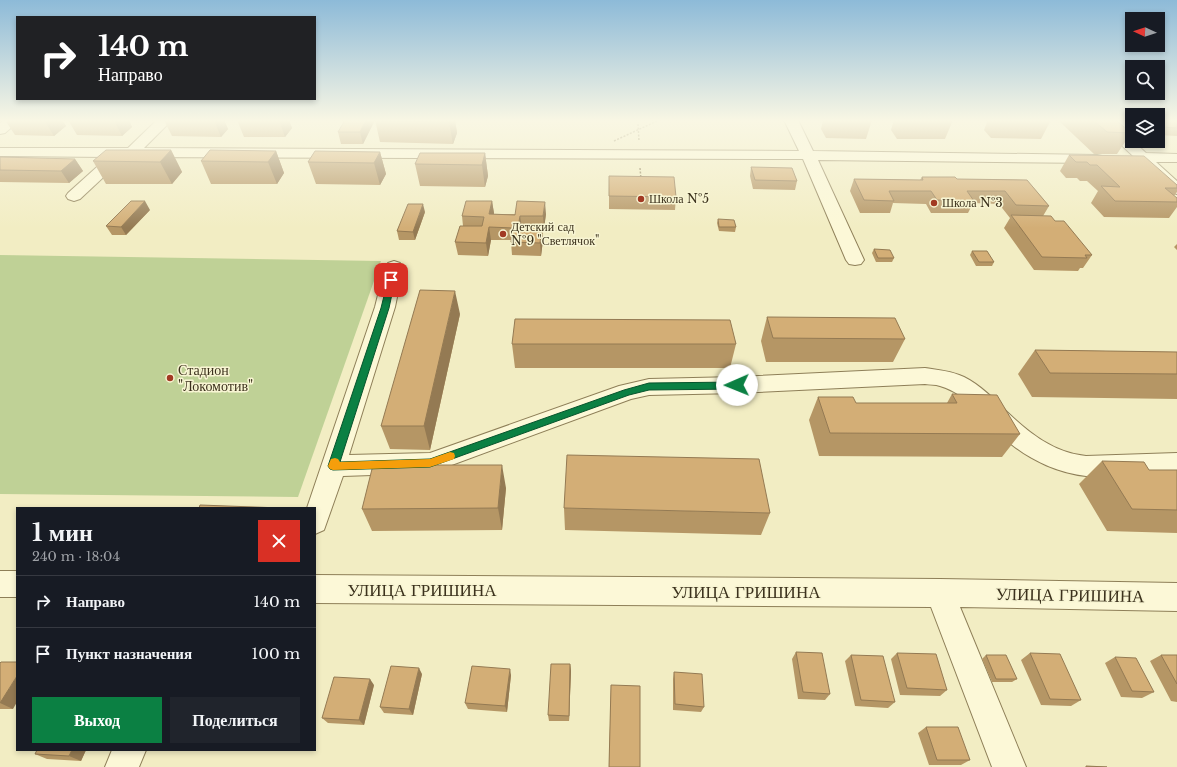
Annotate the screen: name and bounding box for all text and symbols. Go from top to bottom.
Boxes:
north arrow [1125,12,1165,52]
map controls [1125,12,1165,148]
text: 140 m [98,29,188,64]
icon: right [32,32,84,84]
button: search [1125,60,1165,100]
text: Направо [98,64,163,86]
button: layers [1125,108,1165,148]
place label: Школа №5 [649,191,709,206]
marker: Школа №5 [636,194,646,204]
place label: Школа №3 [942,195,1003,210]
marker: Школа №3 [929,198,939,208]
place label: Детский сад №9 "Светлячок" [511,219,599,248]
marker: Детский сад №9 "Светлячок" [498,229,508,239]
pin [374,263,408,297]
icon: arrive [380,269,402,291]
place label: Стадион "Локомотив" [178,361,253,395]
position arrow [716,364,758,406]
marker: Стадион "Локомотив" [165,373,175,383]
text: 1 мин [32,518,93,547]
button: close [258,520,300,562]
text: 240 m · 18:04 [32,548,120,565]
street label: УЛИЦА ГРИШИНА [348,580,497,601]
street label: УЛИЦА ГРИШИНА [672,582,821,603]
street label: УЛИЦА ГРИШИНА [995,584,1145,607]
icon: right [32,591,54,613]
text: Направо [66,592,125,611]
text: 140 m [253,592,300,611]
icon: arrive [32,643,54,665]
text: Пункт назначения [66,644,192,663]
text: 100 m [251,644,300,663]
button: Выход [32,697,162,743]
button: Поделиться [170,697,300,743]

